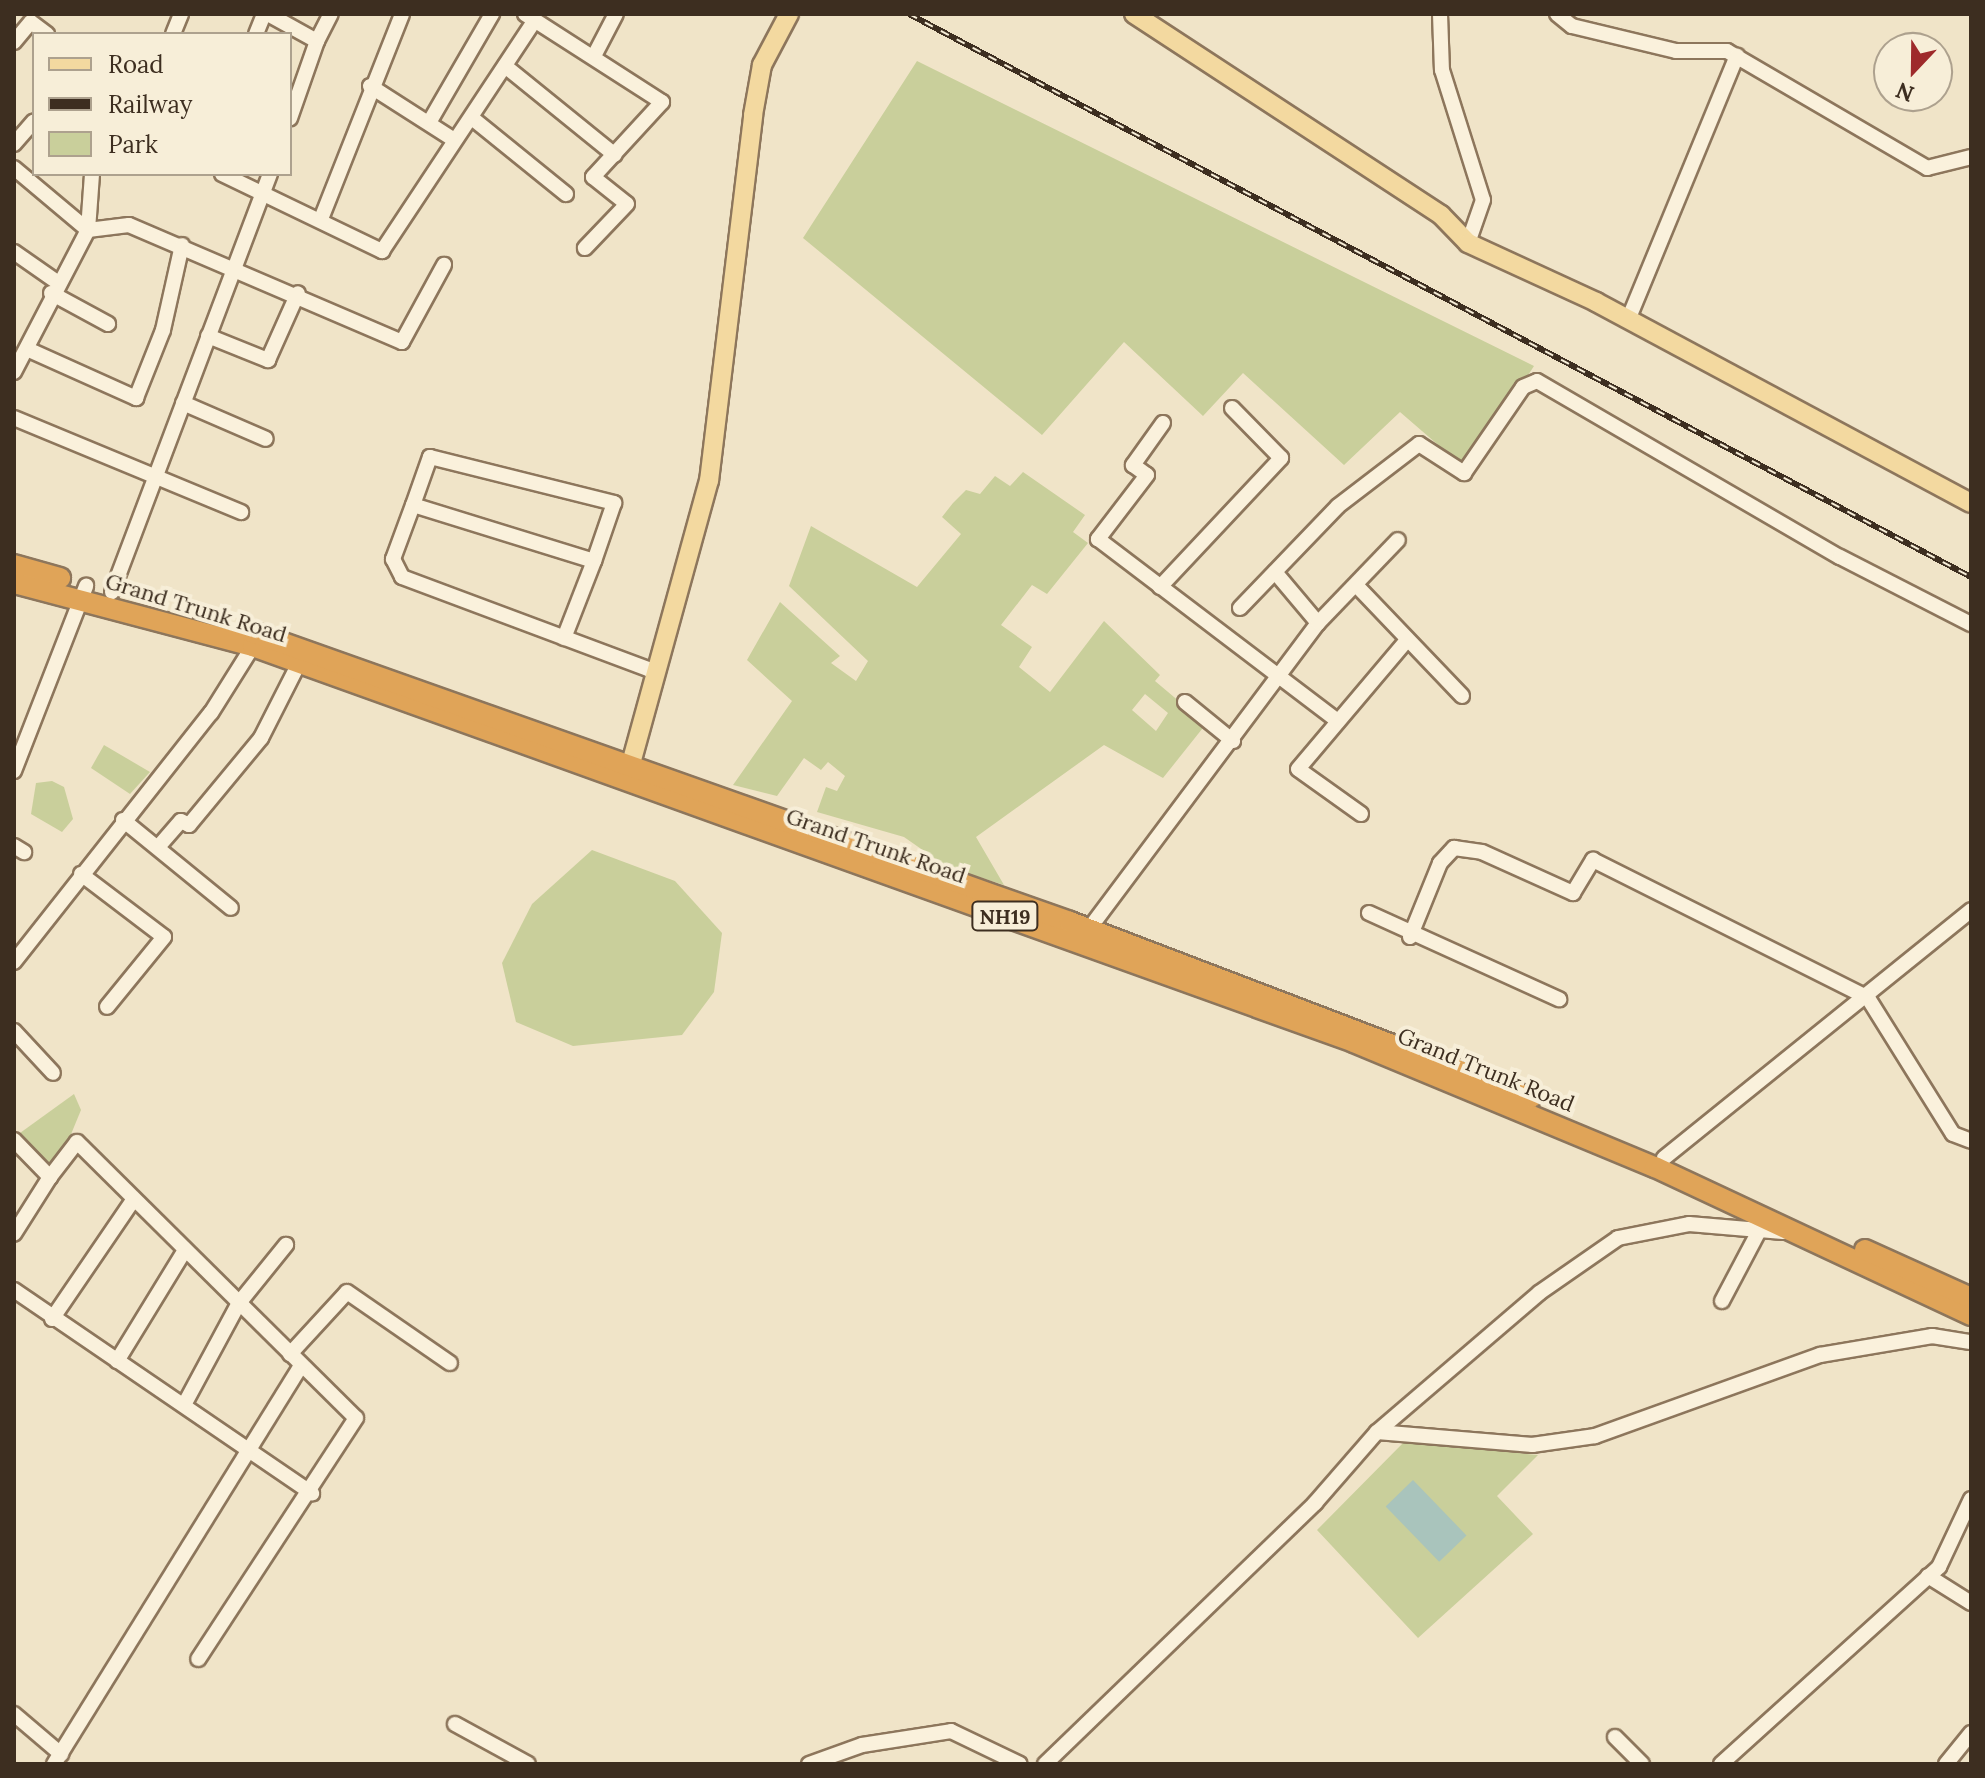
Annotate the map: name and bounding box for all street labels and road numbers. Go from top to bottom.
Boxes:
street label: Grand Trunk Road [102,568,290,648]
street label: Grand Trunk Road [783,803,969,889]
road number: NH19 [971,900,1039,932]
street label: Grand Trunk Road [1394,1023,1578,1117]

